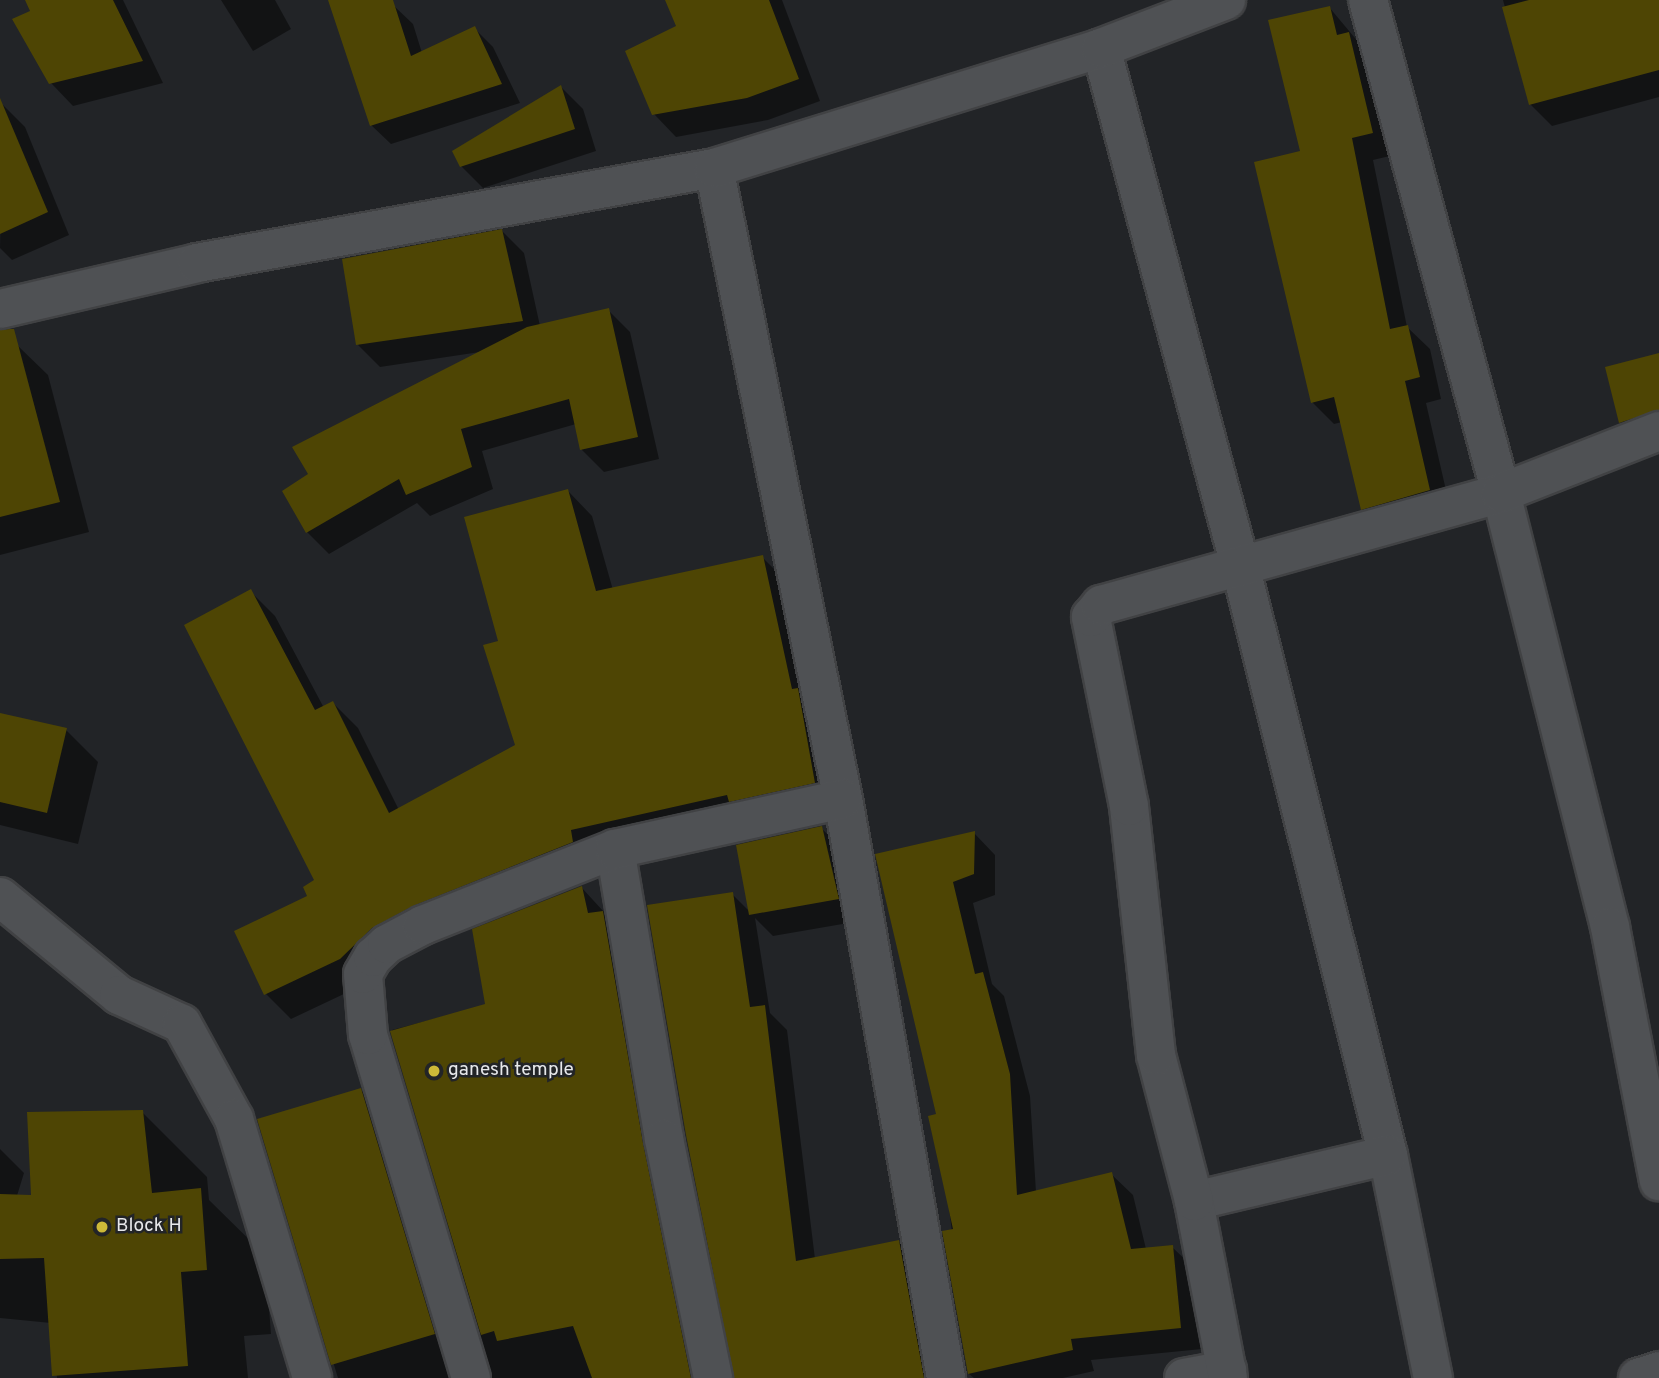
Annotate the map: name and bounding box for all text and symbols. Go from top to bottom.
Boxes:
place label: ganesh temple [448,1060,574,1082]
marker: ganesh temple [426,1063,442,1079]
place label: Block H [116,1216,182,1238]
marker: Block H [94,1219,110,1235]

